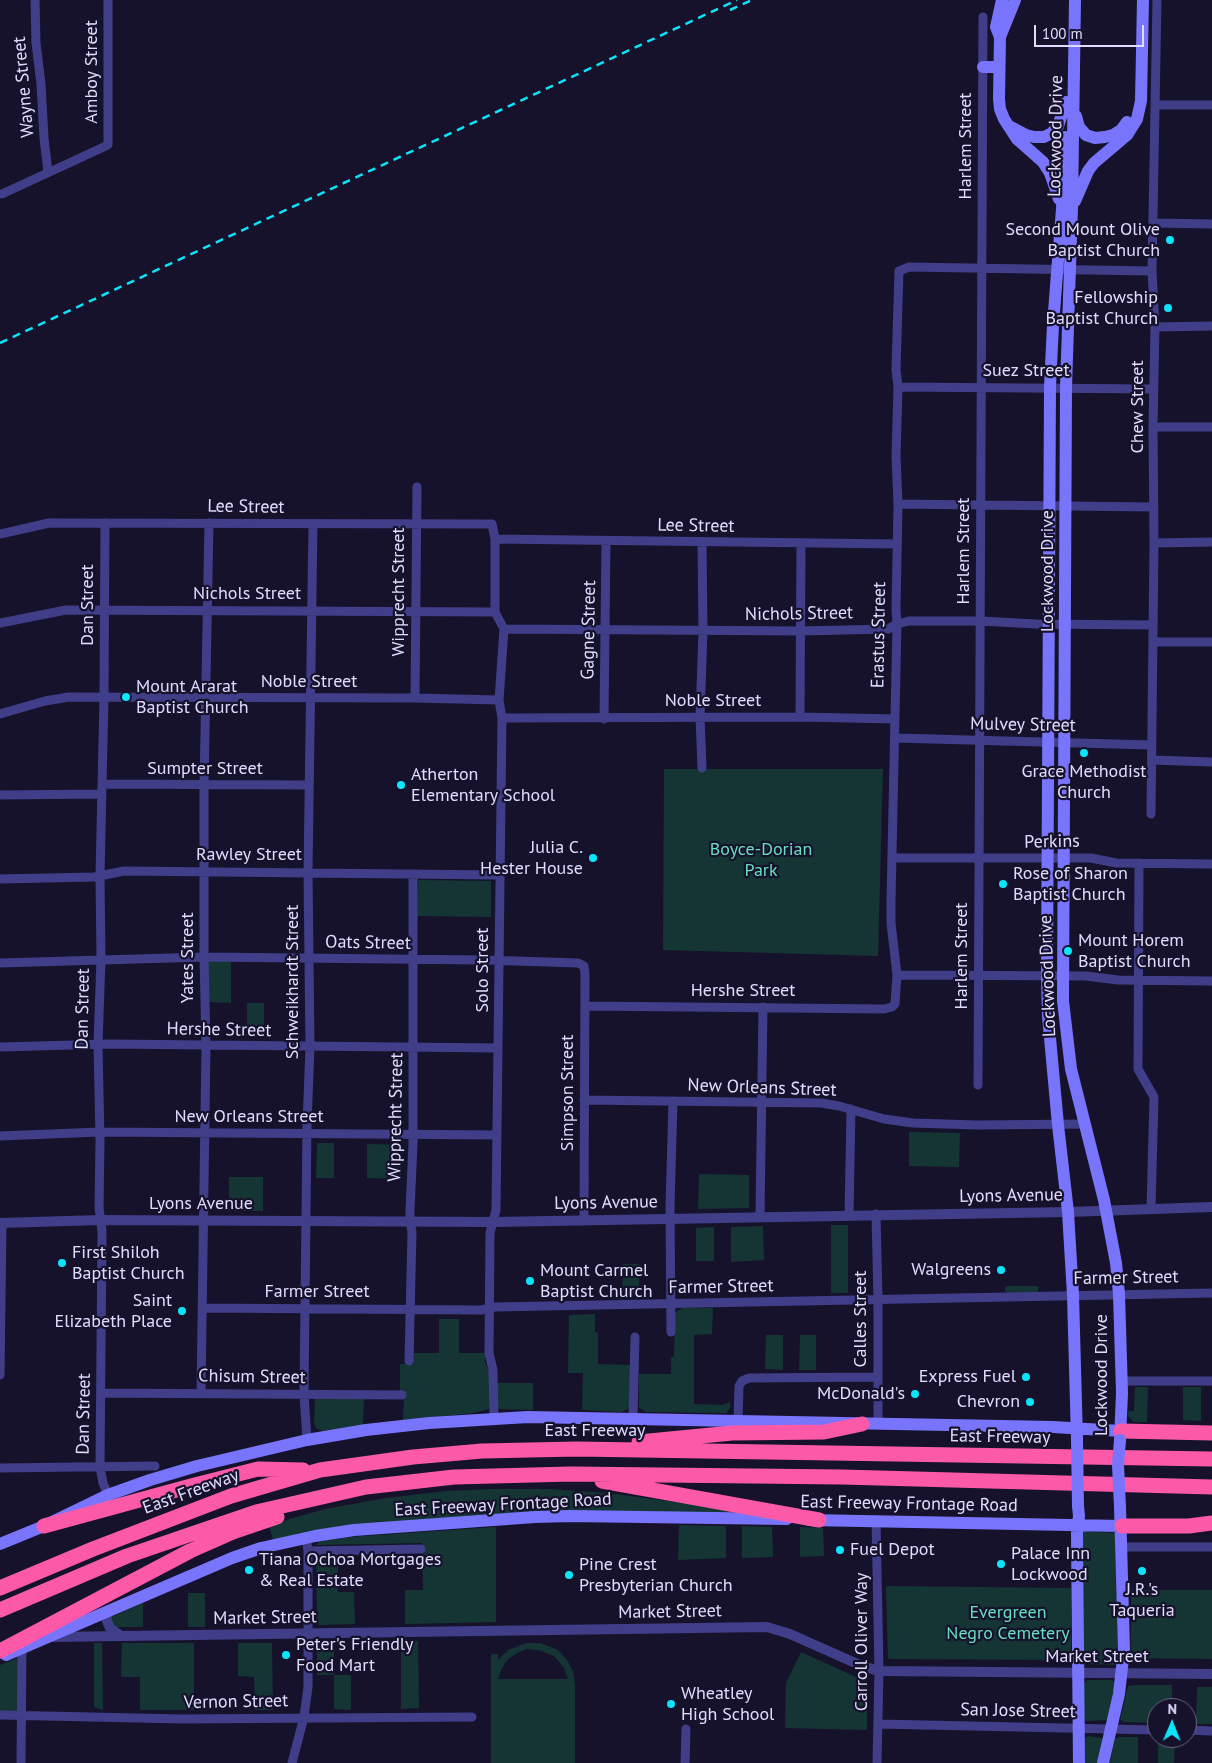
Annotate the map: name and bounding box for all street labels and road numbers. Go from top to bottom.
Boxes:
street label: Amboy Street [81,20,103,124]
street label: Wayne Street [9,36,39,138]
street label: Lockwood Drive [1044,75,1068,197]
street label: Harlem Street [955,93,977,199]
street label: Suez Street [982,360,1070,382]
street label: Chew Street [1127,360,1149,454]
street label: Lee Street [207,496,285,518]
street label: Harlem Street [953,498,975,604]
street label: Lockwood Drive [1037,510,1059,632]
street label: Lee Street [657,515,735,537]
street label: Wipprecht Street [388,527,410,657]
street label: Dan Street [77,564,99,646]
street label: Gagne Street [577,580,601,680]
street label: Erastus Street [867,582,891,688]
street label: Nichols Street [193,583,301,605]
street label: Nichols Street [745,602,853,626]
street label: Noble Street [261,671,357,693]
street label: Noble Street [665,690,761,712]
street label: Mulvey Street [970,713,1076,737]
street label: Sumpter Street [147,758,263,780]
street label: Perkins [1024,831,1080,853]
street label: Rawley Street [196,844,302,866]
street label: Harlem Street [951,903,973,1009]
street label: Schweikhardt Street [282,905,304,1059]
street label: Yates Street [177,912,199,1004]
street label: Lockwood Drive [1035,915,1061,1037]
street label: Solo Street [472,928,494,1012]
street label: Oats Street [325,931,411,955]
street label: Dan Street [71,968,95,1050]
street label: Hershe Street [691,980,795,1002]
street label: Hershe Street [166,1018,272,1042]
street label: Simpson Street [557,1035,579,1151]
street label: Wipprecht Street [384,1052,408,1182]
street label: New Orleans Street [687,1075,837,1101]
street label: New Orleans Street [174,1106,324,1128]
street label: Lyons Avenue [959,1184,1063,1208]
street label: Lyons Avenue [554,1191,658,1215]
street label: Lyons Avenue [149,1193,253,1215]
street label: Farmer Street [1073,1266,1179,1290]
street label: Calles Street [850,1271,872,1367]
street label: Farmer Street [668,1275,774,1299]
street label: Farmer Street [264,1281,370,1303]
street label: Lockwood Drive [1091,1314,1113,1436]
street label: Chisum Street [198,1365,306,1389]
street label: Dan Street [72,1373,96,1455]
street label: East Freeway [545,1420,645,1442]
street label: East Freeway [949,1425,1051,1449]
street label: East Freeway [140,1465,242,1519]
street label: East Freeway Frontage Road [394,1489,612,1521]
street label: East Freeway Frontage Road [800,1491,1018,1517]
street label: Carroll Oliver Way [851,1573,873,1711]
street label: Market Street [618,1600,722,1624]
street label: Market Street [213,1606,317,1630]
street label: Market Street [1045,1646,1149,1668]
street label: Vernon Street [184,1690,288,1714]
street label: San Jose Street [960,1699,1076,1723]

